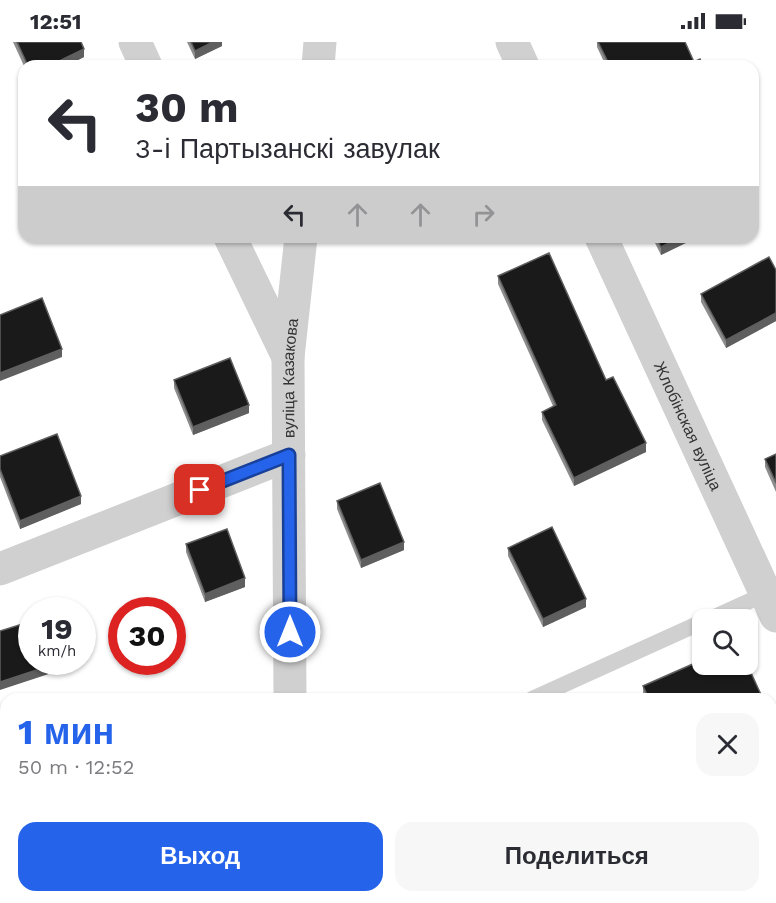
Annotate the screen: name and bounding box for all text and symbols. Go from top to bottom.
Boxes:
text: 12:51 [30,9,82,34]
text: 30 m [135,83,239,132]
icon: left [36,84,114,162]
text: 3-і Партызанскі завулак [135,133,440,165]
icon: left [278,198,311,231]
icon: ahead [341,198,374,231]
icon: ahead [404,198,437,231]
icon: right [467,198,500,231]
street label: вуліца Казакова [278,317,302,438]
street label: Жлобінская вуліца [650,358,726,493]
pin [174,464,225,515]
icon: arrive [183,473,216,506]
speed limit sign: 30 [108,597,186,675]
position arrow [258,600,322,664]
map controls [692,609,758,675]
button: search [692,609,758,675]
text: 19 [41,611,73,646]
text: km/h [38,642,76,660]
text: 1 мин [18,711,114,753]
button: close [696,713,759,776]
text: 50 m · 12:52 [18,755,134,779]
button: Выход [18,822,383,891]
button: Поделиться [395,822,759,891]

